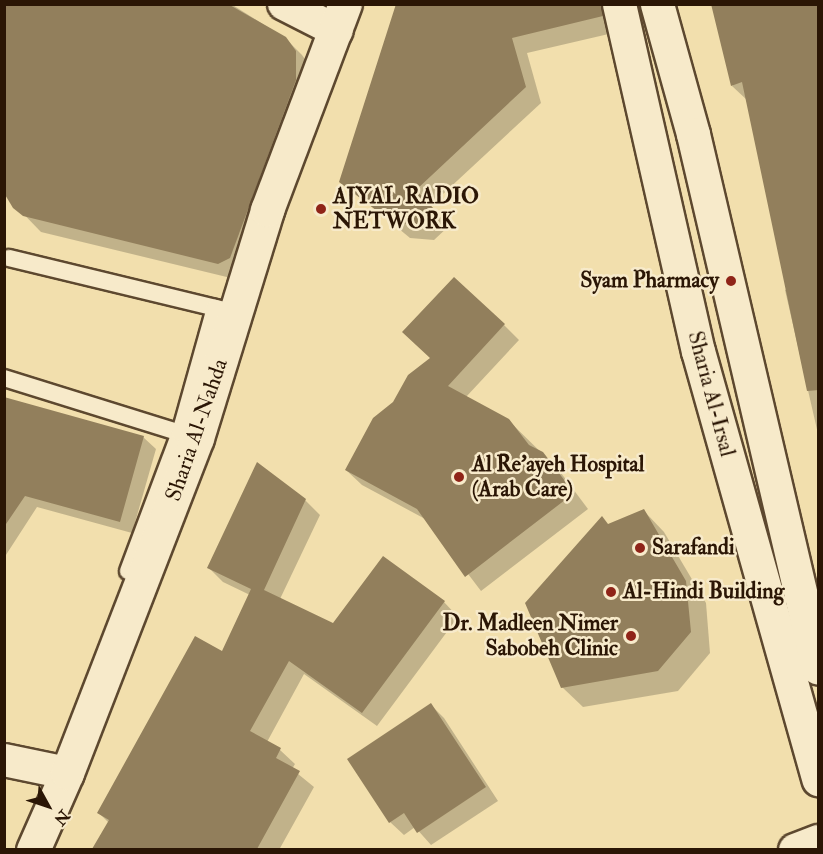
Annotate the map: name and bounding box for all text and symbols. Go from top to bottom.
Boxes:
place label: AJYAL RADIO NETWORK [333,183,479,234]
marker: AJYAL RADIO NETWORK [314,202,328,216]
place label: Syam Pharmacy [580,268,719,294]
marker: Syam Pharmacy [724,274,738,288]
street label: Sharia Al-Irsal [682,328,740,460]
street label: Sharia Al-Nahda [160,355,234,505]
place label: Al Re'ayeh Hospital (Arab Care) [472,451,644,502]
marker: Al Re'ayeh Hospital (Arab Care) [450,468,468,486]
place label: Sarafandi [652,535,735,561]
marker: Sarafandi [633,541,647,555]
place label: Al-Hindi Building [623,579,784,605]
marker: Al-Hindi Building [604,585,618,599]
place label: Dr. Madleen Nimer Sabobeh Clinic [443,610,618,662]
marker: Dr. Madleen Nimer Sabobeh Clinic [622,627,640,645]
north arrow [18,776,78,836]
text: N [50,806,74,829]

